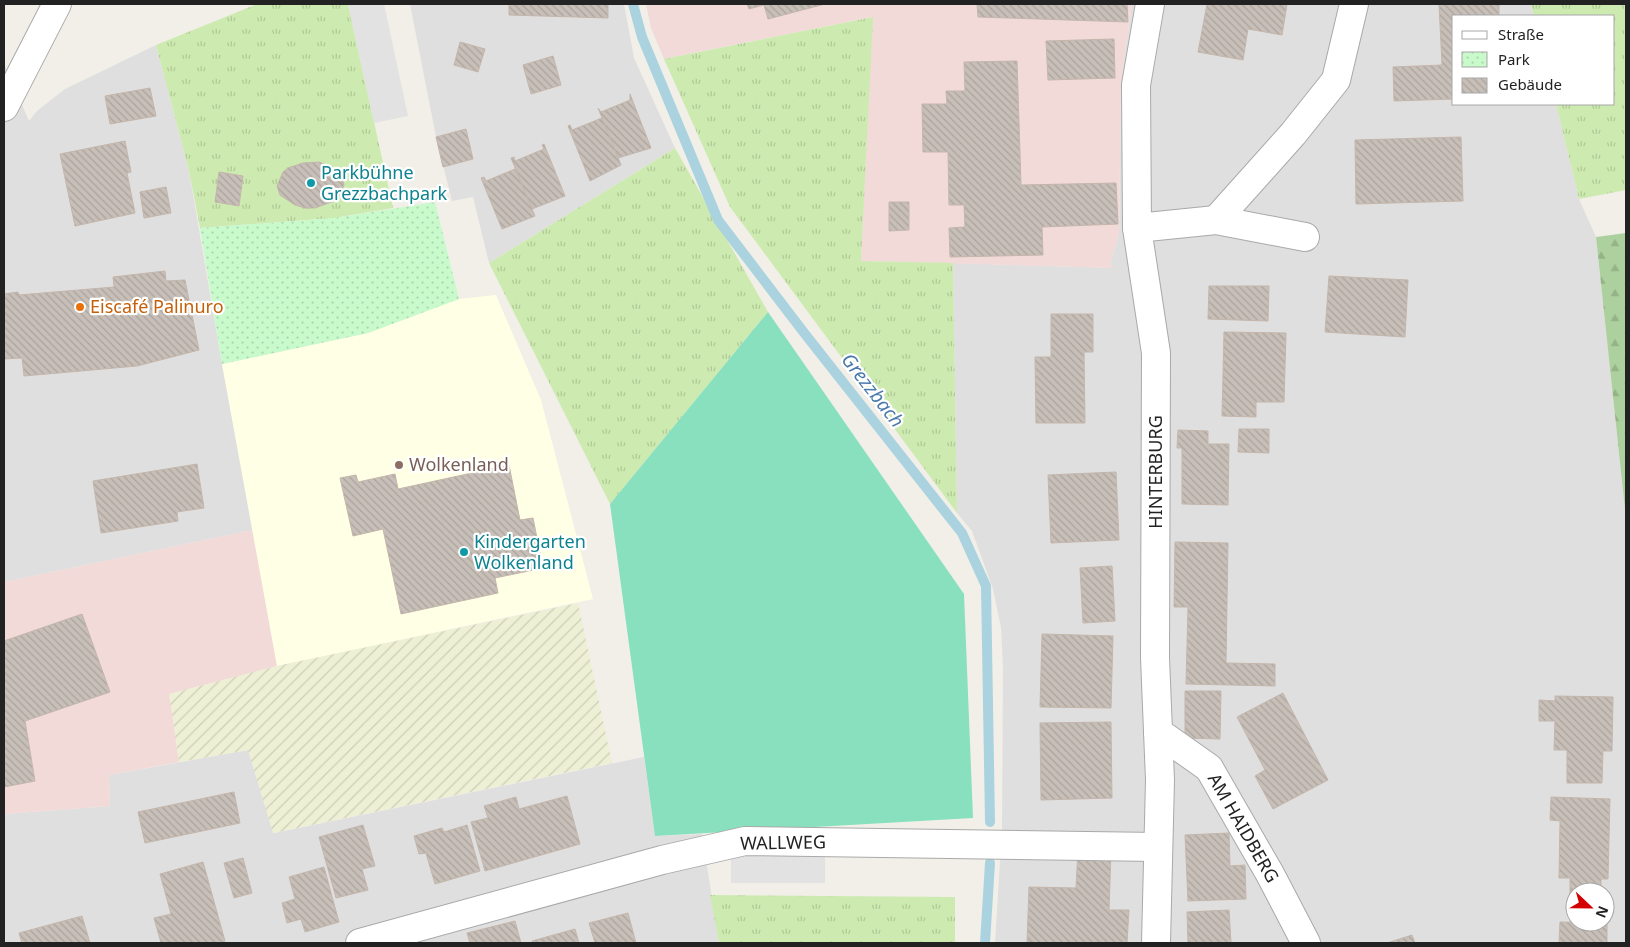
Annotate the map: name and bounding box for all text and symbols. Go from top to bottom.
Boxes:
legend [1452,15,1615,105]
text: Straße [1498,24,1544,44]
text: Park [1498,49,1530,69]
text: Gebäude [1498,74,1562,94]
place label: Parkbühne Grezzbachpark [321,160,448,205]
marker: Parkbühne Grezzbachpark [305,177,317,189]
place label: Eiscafé Palinuro [90,294,224,318]
marker: Eiscafé Palinuro [74,301,86,313]
water label: Grezzbach [836,347,910,433]
street label: HINTERBURG [1143,415,1167,529]
place label: Wolkenland [409,452,509,476]
marker: Wolkenland [393,459,405,471]
place label: Kindergarten Wolkenland [474,529,586,574]
marker: Kindergarten Wolkenland [458,546,470,558]
street label: AM HAIDBERG [1203,768,1285,887]
street label: WALLWEG [740,829,826,855]
north arrow [1565,882,1615,932]
text: N [1592,903,1613,921]

